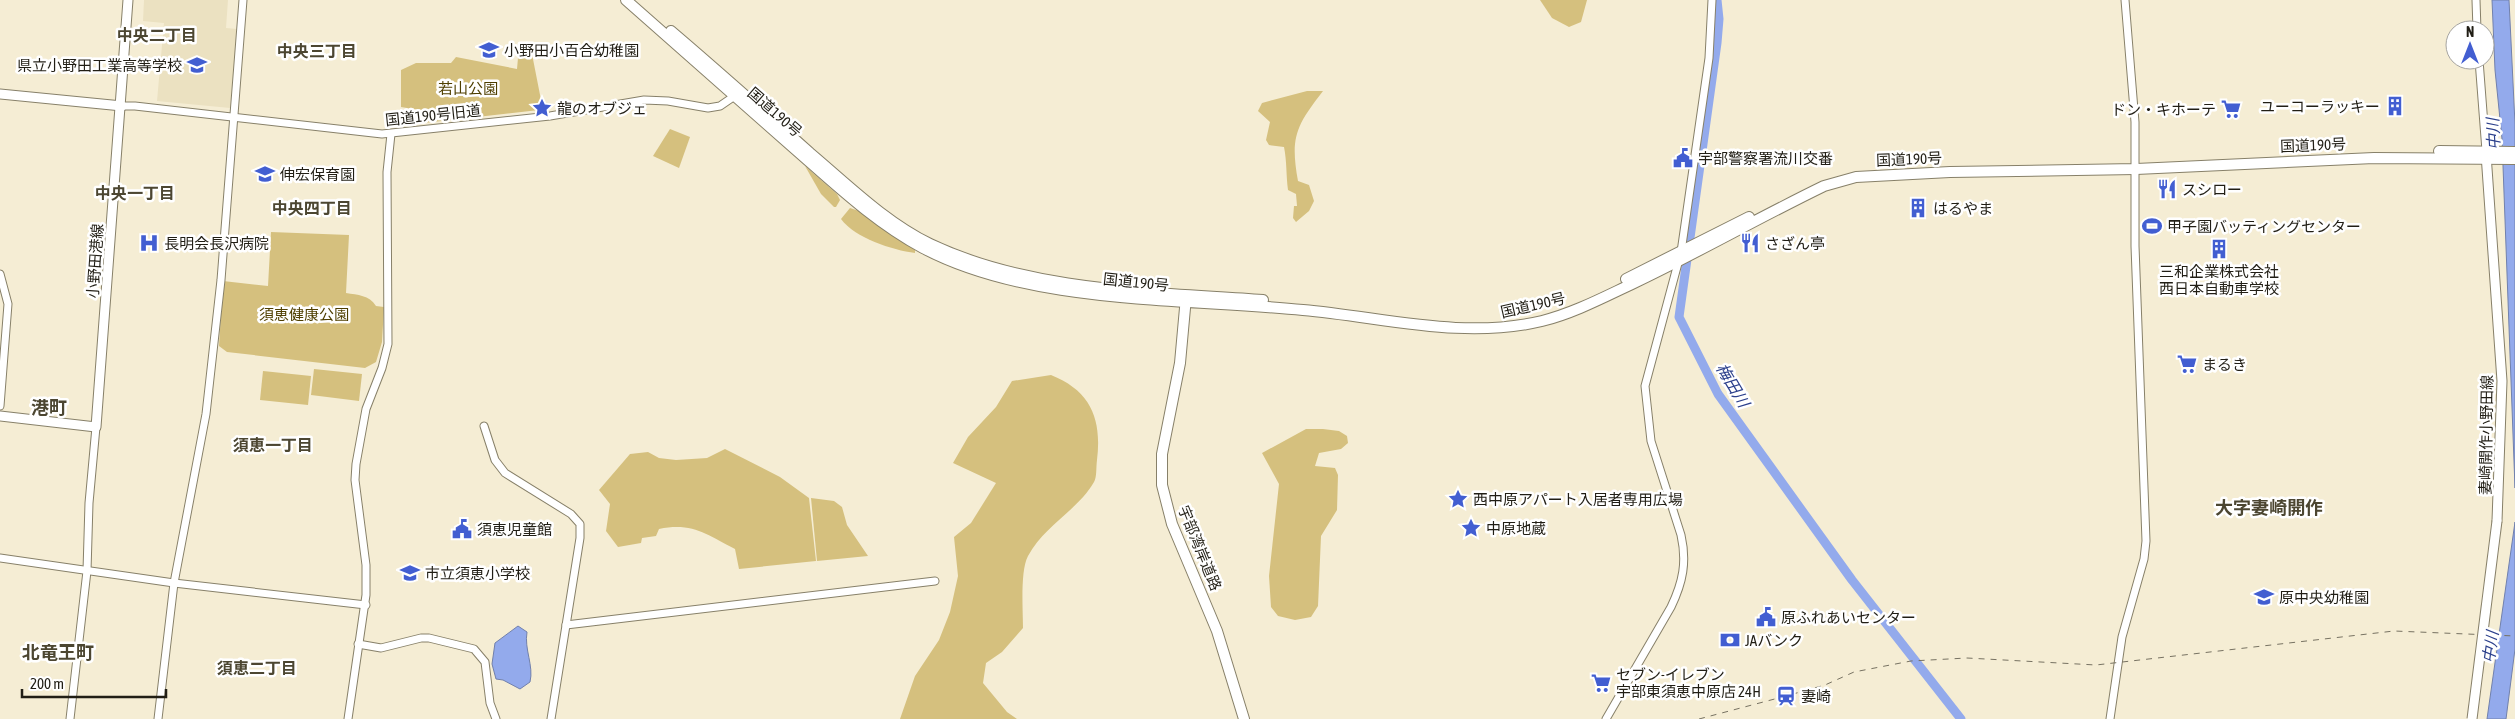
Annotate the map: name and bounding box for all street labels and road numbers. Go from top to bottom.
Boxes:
street label: 国道190号 [744,84,806,140]
street label: 国道190号旧道 [384,102,482,128]
street label: 国道190号 [2280,135,2346,155]
street label: 国道190号 [1876,149,1942,169]
street label: 小野田港線 [84,223,106,299]
street label: 国道190号 [1102,270,1170,294]
street label: 国道190号 [1499,289,1567,321]
street label: 妻崎開作小野田線 [2476,375,2496,495]
street label: 宇部湾岸道路 [1175,503,1225,593]

